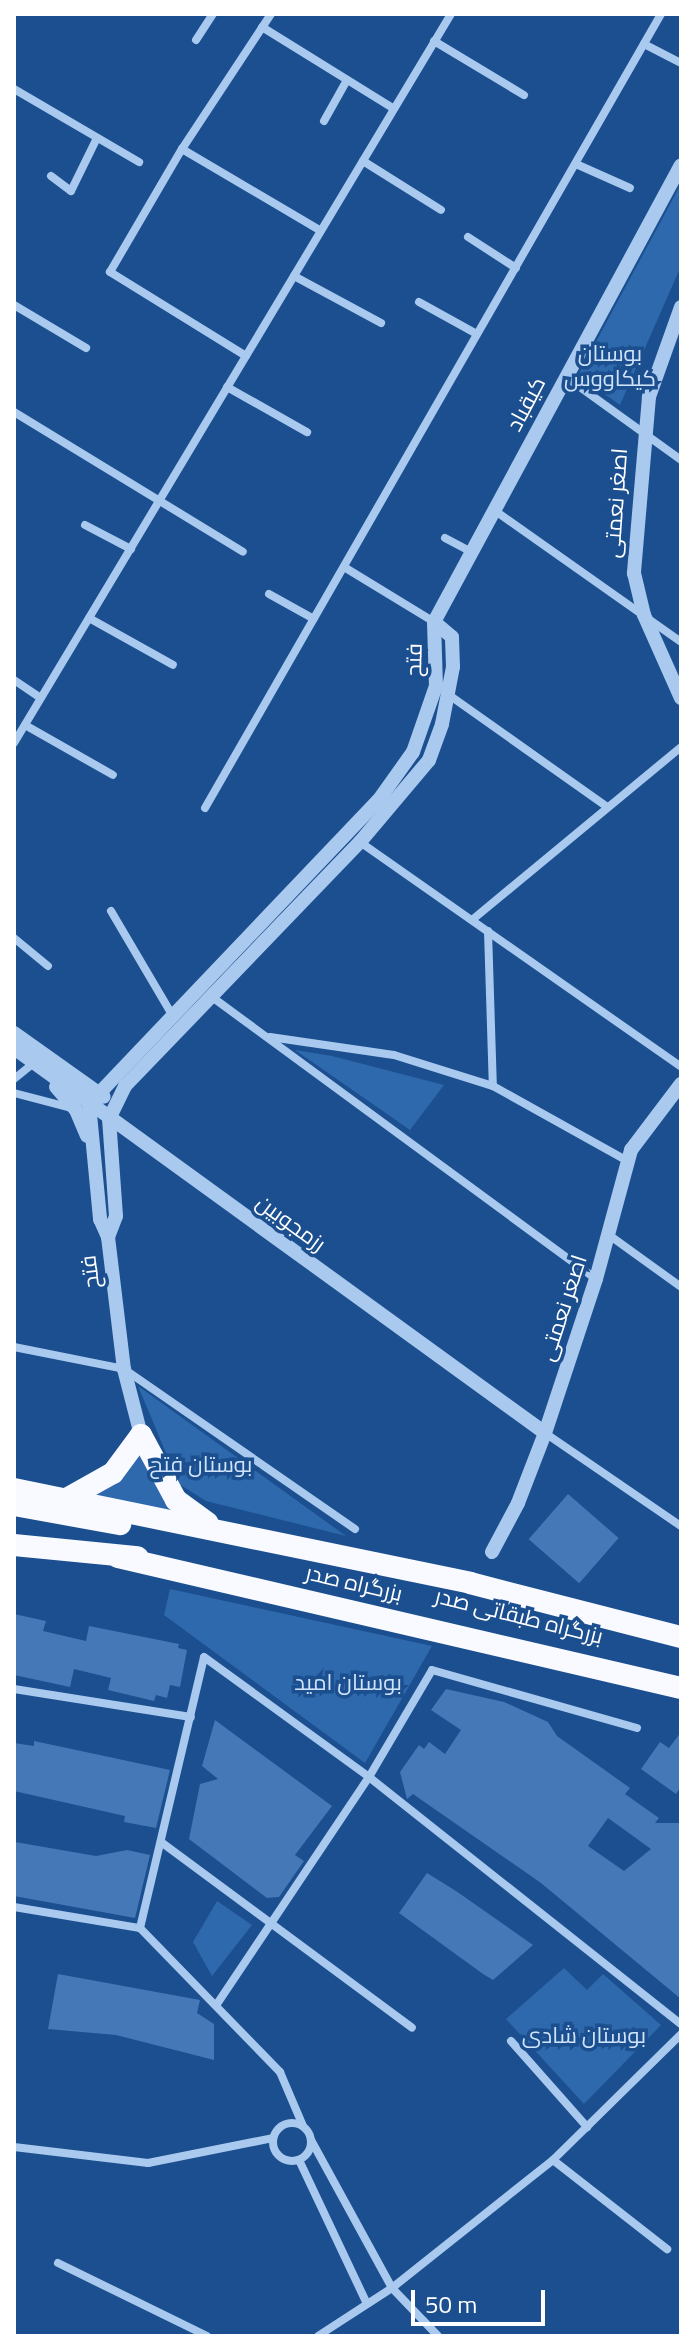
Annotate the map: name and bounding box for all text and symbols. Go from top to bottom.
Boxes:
park label: بوستان کیکاووس [564,340,656,392]
street label: کیقباد [501,372,551,436]
street label: اصغر نعمتی [599,447,633,559]
street label: فتح [401,643,427,677]
street label: رزمجوبین [251,1189,331,1257]
street label: اصغر نعمتی [533,1252,593,1364]
street label: فتح [75,1254,105,1290]
park label: بوستان فتح [150,1452,252,1478]
street label: بزرگراه صدر [303,1559,405,1607]
street label: بزرگراه طبقاتی صدر [432,1582,606,1650]
park label: بوستان امید [294,1670,402,1696]
park label: بوستان شادی [522,2023,646,2049]
scale bar [415,2274,549,2324]
text: 50 m [425,2286,477,2322]

